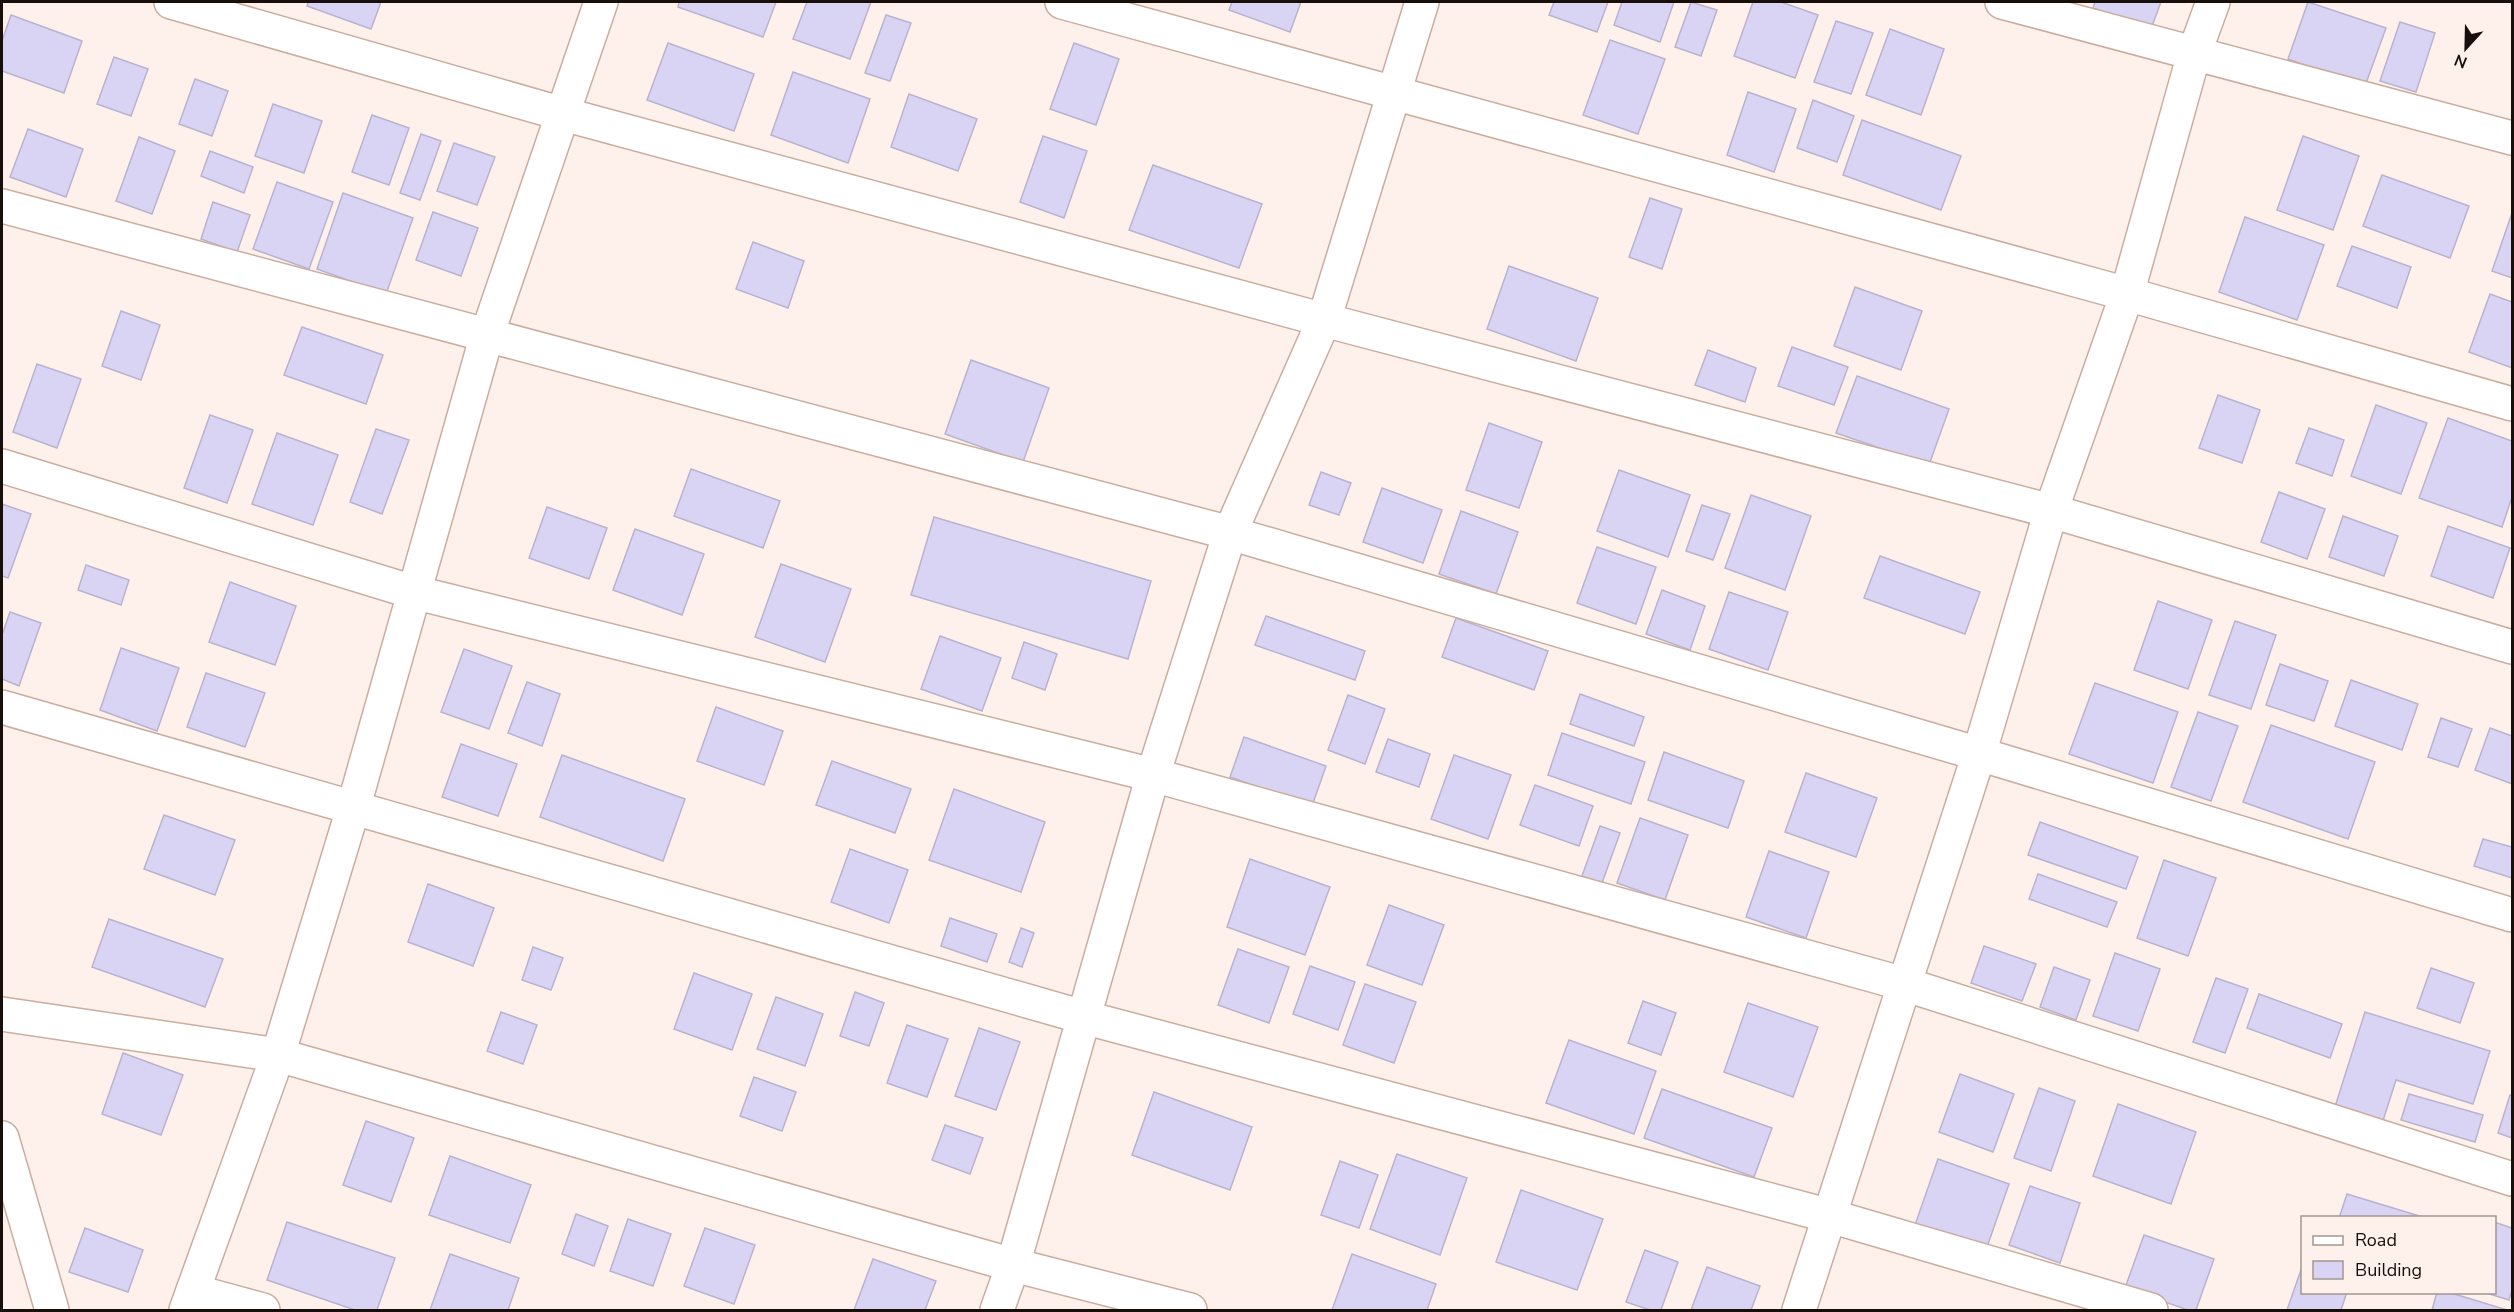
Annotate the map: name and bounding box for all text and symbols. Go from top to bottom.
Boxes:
north arrow [2436,18,2496,78]
text: N [2451,49,2470,73]
legend [2301,1216,2496,1294]
text: Road [2355,1228,2397,1252]
text: Building [2355,1258,2422,1282]

